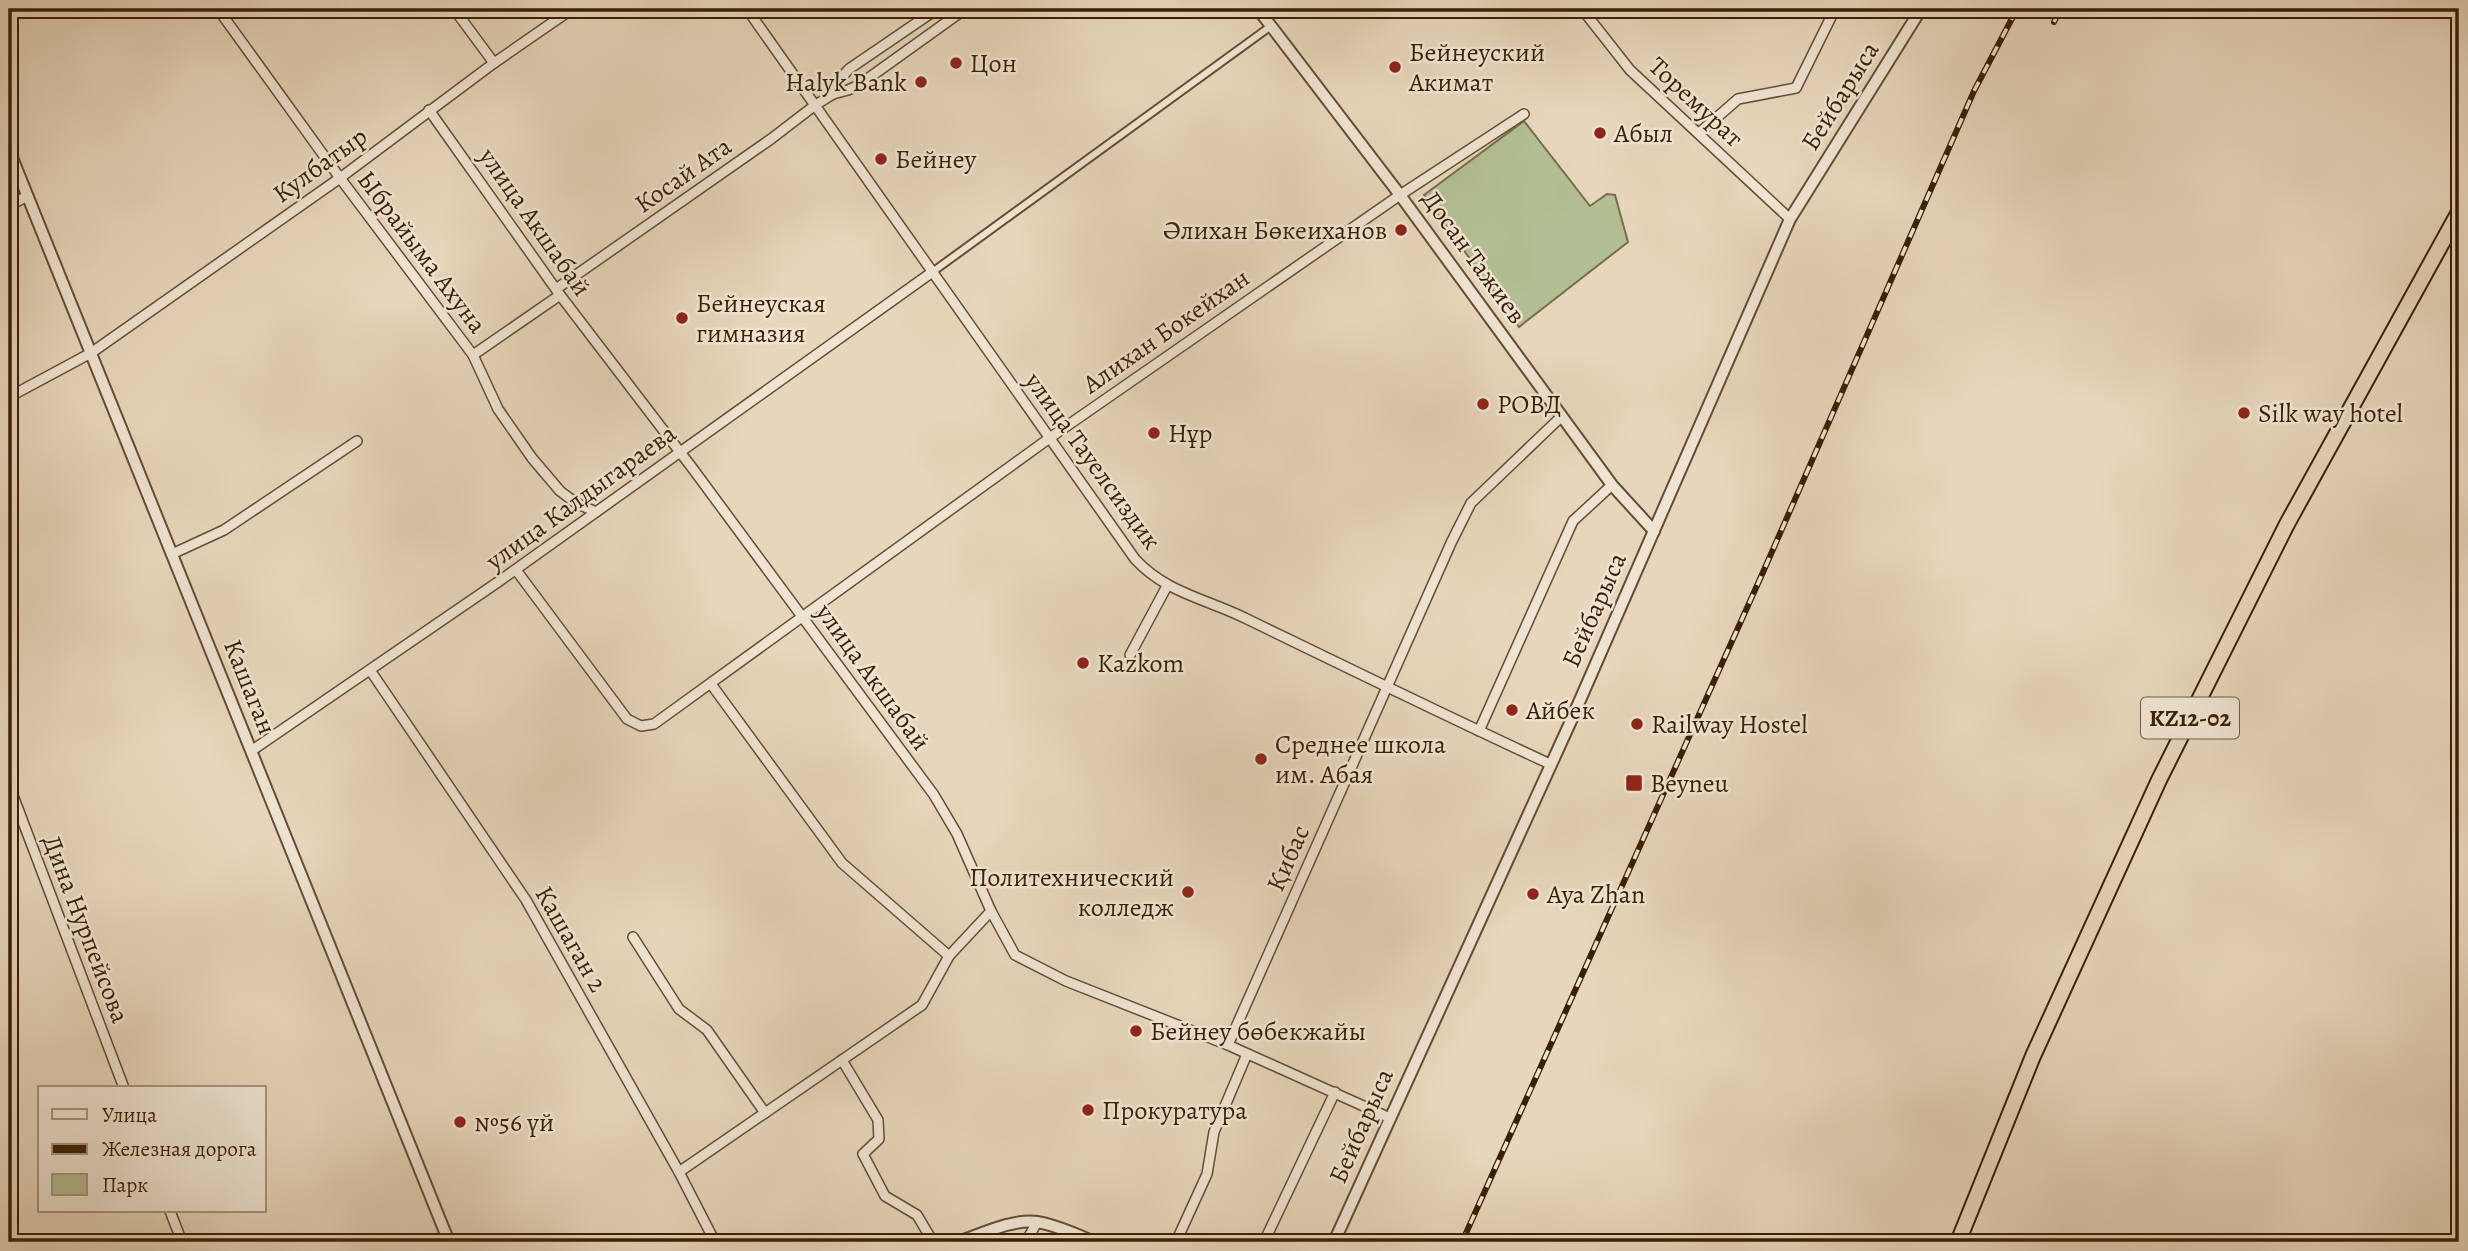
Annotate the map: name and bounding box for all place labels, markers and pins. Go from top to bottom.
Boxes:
place label: Бейнеуский Акимат [1408,35,1545,100]
place label: Цон [970,46,1017,81]
marker: Цон [948,55,964,71]
marker: Бейнеуский Акимат [1387,59,1403,75]
place label: Halyk Bank [785,65,907,100]
marker: Halyk Bank [913,74,929,90]
place label: Абыл [1613,116,1673,151]
marker: Абыл [1592,125,1608,141]
place label: Бейнеу [895,142,977,177]
marker: Бейнеу [873,151,889,167]
place label: Әлихан Бөкеиханов [1163,213,1387,248]
marker: Әлихан Бөкеиханов [1393,222,1409,238]
place label: Бейнеуская гимназия [696,286,826,351]
marker: Бейнеуская гимназия [674,310,690,326]
place label: РОВД [1497,387,1561,422]
marker: РОВД [1475,396,1491,412]
place label: Silk way hotel [2258,396,2403,431]
marker: Silk way hotel [2236,405,2252,421]
place label: Нұр [1168,416,1212,451]
marker: Нұр [1146,425,1162,441]
place label: Kazkom [1097,646,1184,681]
marker: Kazkom [1075,655,1091,671]
place label: Айбек [1525,693,1595,728]
marker: Айбек [1504,702,1520,718]
place label: Railway Hostel [1651,707,1808,742]
marker: Railway Hostel [1629,716,1645,732]
place label: Среднее школа им. Абая [1275,727,1446,792]
marker: Среднее школа им. Абая [1253,751,1269,767]
place label: Beyneu [1650,766,1729,801]
marker: Beyneu [1624,773,1644,793]
place label: Политехнический колледж [969,860,1174,925]
place label: Aya Zhan [1546,877,1645,912]
marker: Политехнический колледж [1180,884,1196,900]
marker: Aya Zhan [1525,886,1541,902]
place label: Бейнеу бөбекжайы [1150,1014,1366,1049]
marker: Бейнеу бөбекжайы [1128,1023,1144,1039]
place label: Прокуратура [1102,1093,1247,1128]
marker: Прокуратура [1080,1102,1096,1118]
place label: №56 үй [474,1105,554,1140]
marker: №56 үй [452,1114,468,1130]

